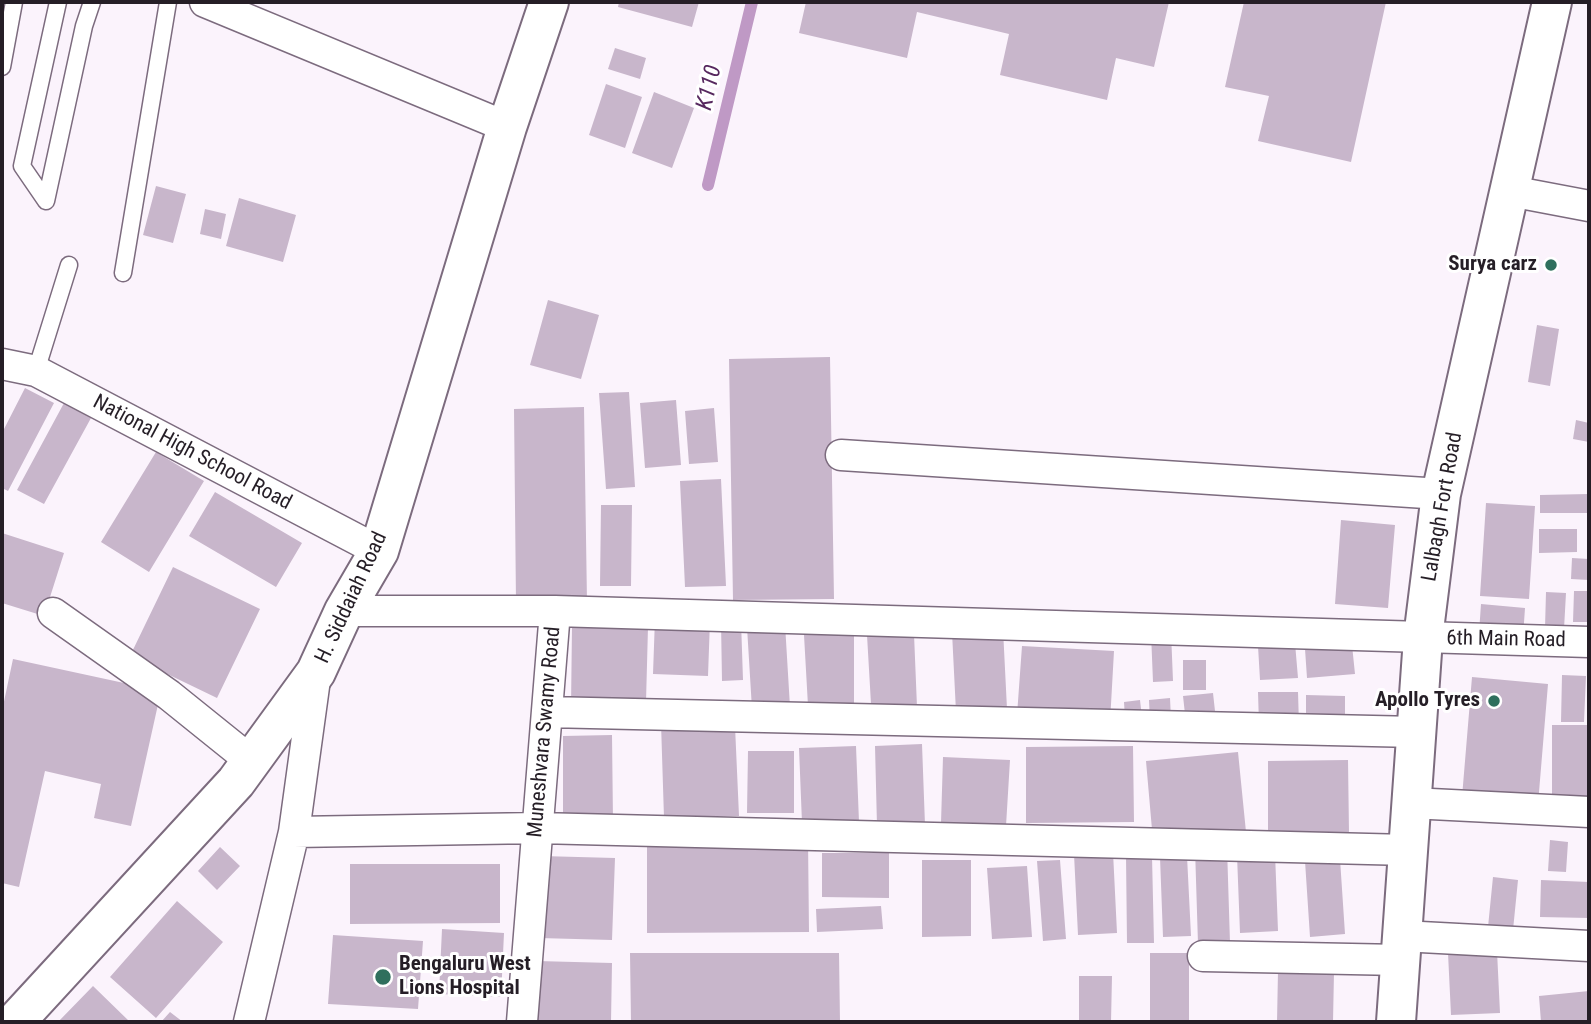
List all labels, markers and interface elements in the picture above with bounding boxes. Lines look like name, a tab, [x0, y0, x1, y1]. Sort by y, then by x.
water label: K110	[691, 63, 729, 113]
place label: Surya carz	[1448, 252, 1537, 278]
marker: Surya carz	[1543, 257, 1559, 273]
street label: National High School Road	[88, 390, 296, 516]
street label: Lalbagh Fort Road	[1417, 430, 1469, 584]
street label: H. Siddaiah Road	[311, 528, 393, 668]
street label: Muneshvara Swamy Road	[523, 625, 567, 839]
street label: 6th Main Road	[1446, 626, 1566, 654]
place label: Apollo Tyres	[1375, 688, 1480, 714]
marker: Apollo Tyres	[1486, 693, 1502, 709]
place label: Bengaluru West Lions Hospital	[399, 952, 531, 1002]
marker: Bengaluru West Lions Hospital	[373, 967, 393, 987]

